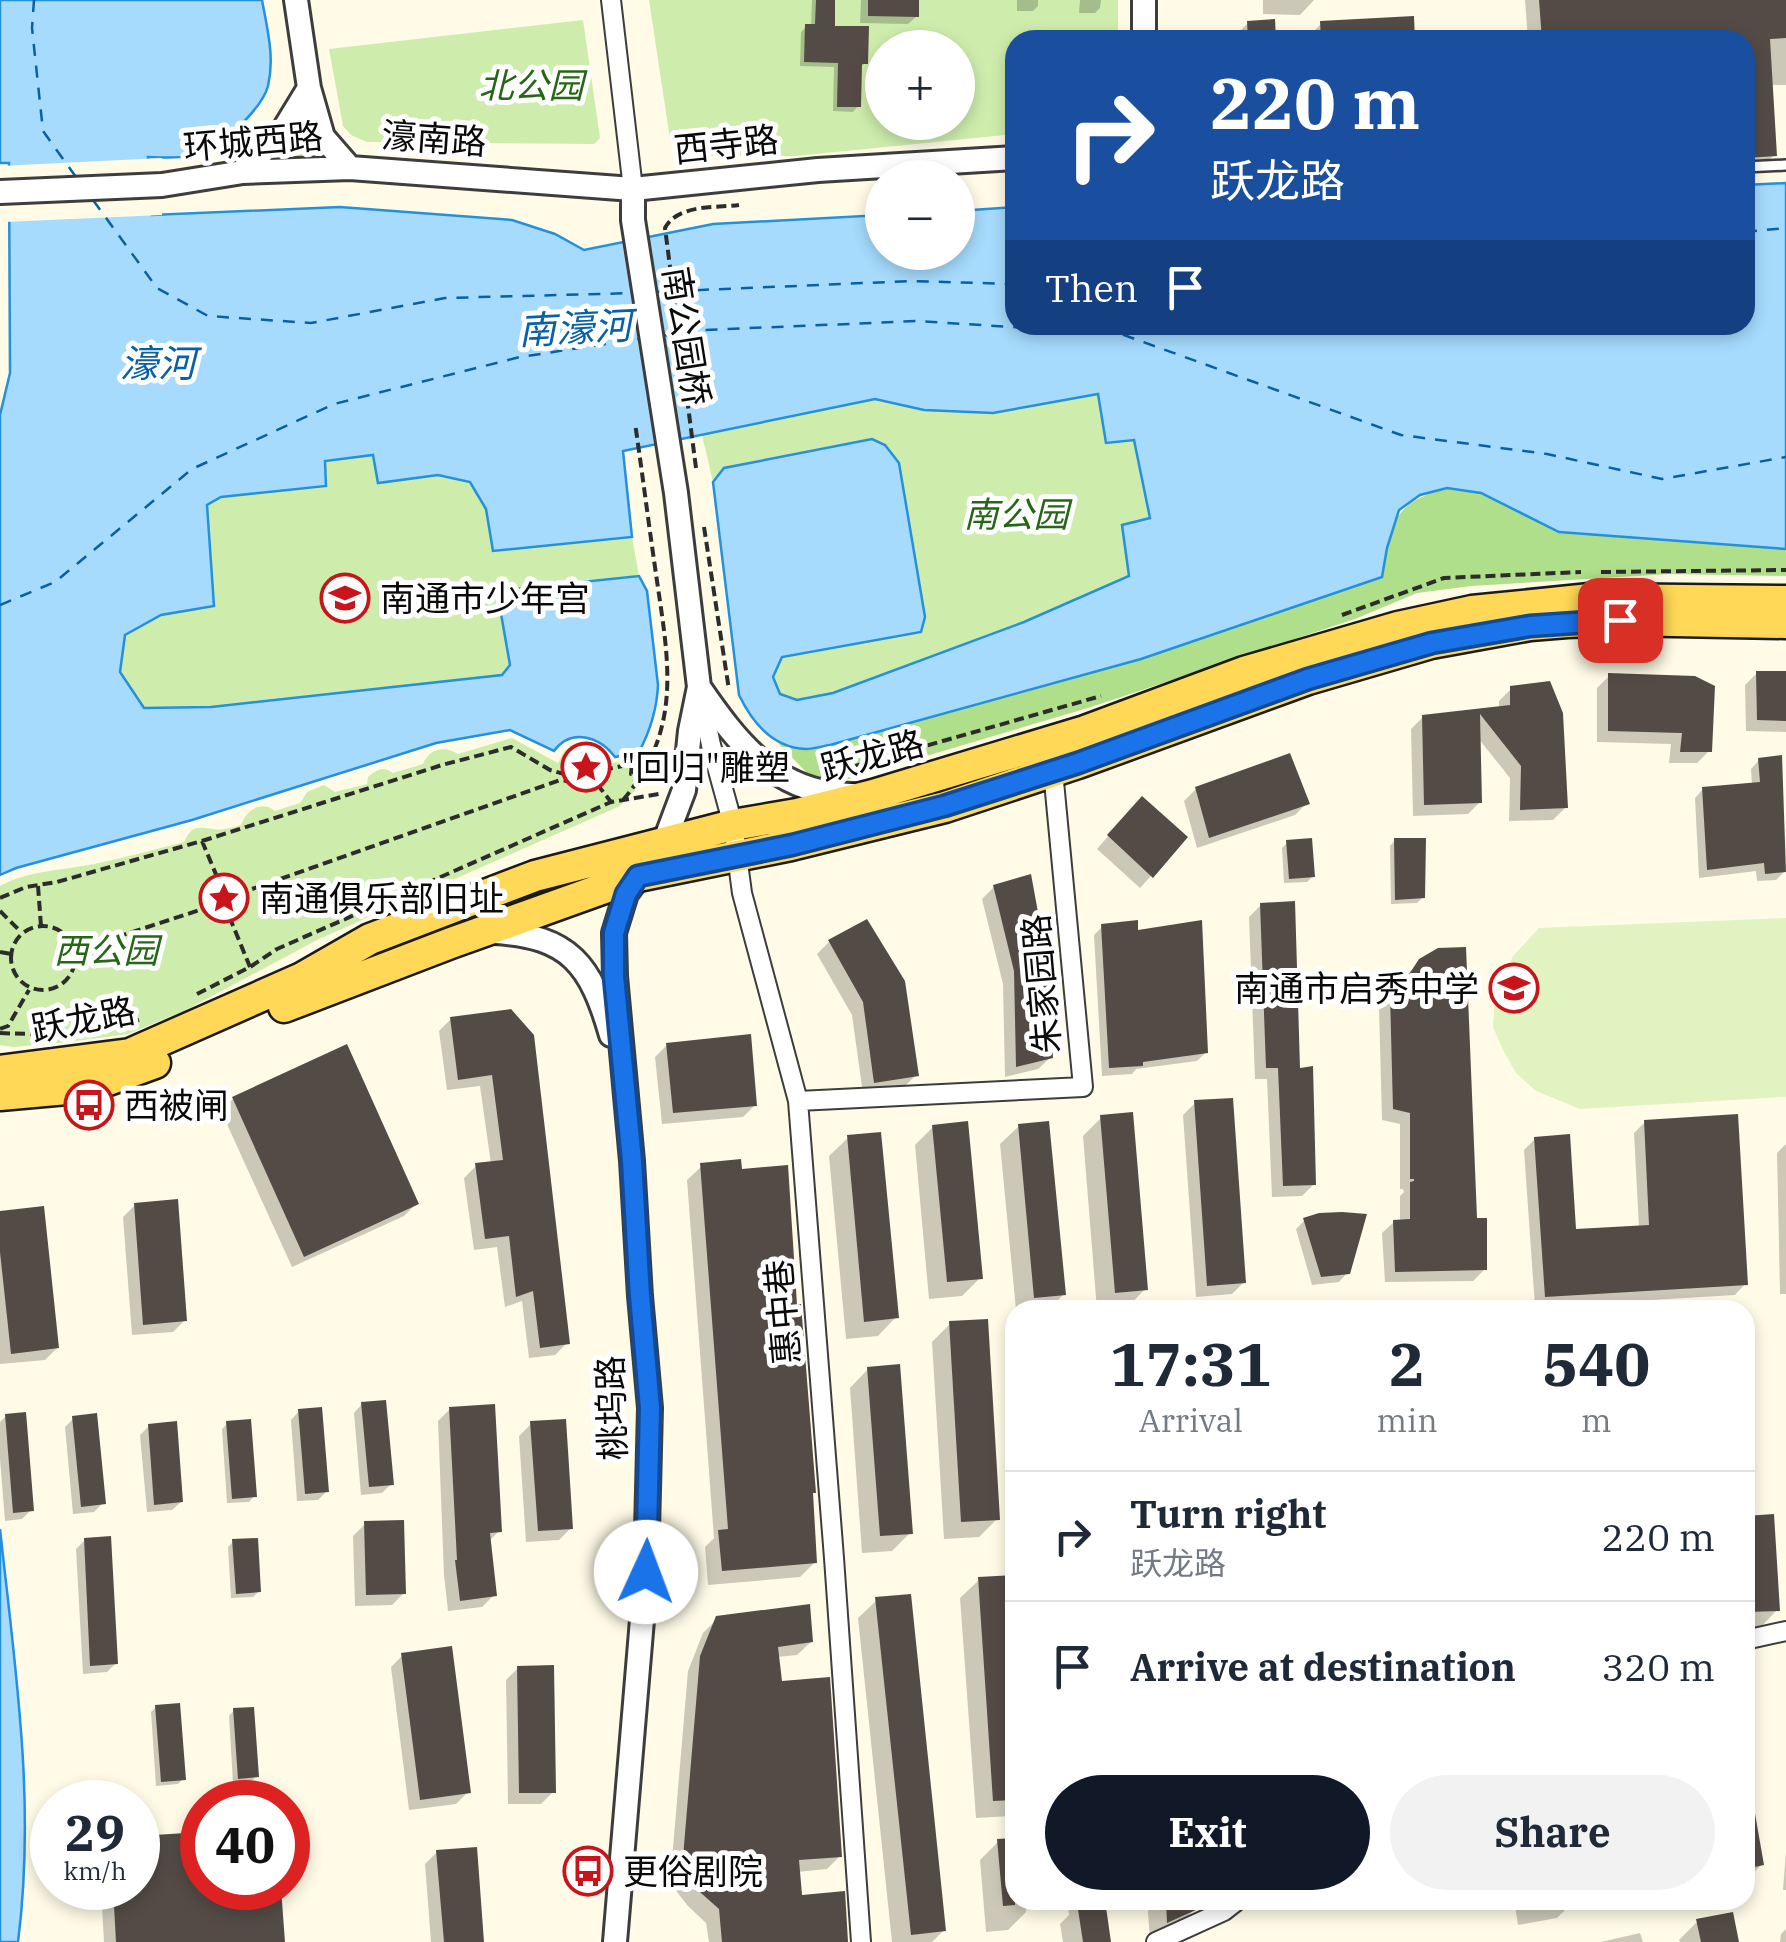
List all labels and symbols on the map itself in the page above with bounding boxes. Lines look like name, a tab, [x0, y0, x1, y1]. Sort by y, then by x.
park label: 北公园	[478, 62, 588, 108]
street label: 濠南路	[380, 111, 488, 165]
street label: 环城西路	[181, 112, 325, 170]
street label: 西寺路	[671, 116, 781, 172]
street label: 南公园桥	[653, 263, 721, 409]
water label: 南濠河	[517, 299, 640, 354]
water label: 濠河	[120, 338, 203, 387]
park label: 南公园	[963, 491, 1073, 537]
school or university icon: 南通市少年宫	[319, 572, 371, 624]
place label: 南通市少年宫	[380, 575, 590, 621]
pin	[1578, 578, 1663, 663]
street label: 跃龙路	[815, 719, 929, 791]
place icon: "回归"雕塑	[560, 741, 612, 793]
place label: "回归"雕塑	[621, 744, 790, 790]
place icon: 南通俱乐部旧址	[198, 872, 250, 924]
place label: 南通俱乐部旧址	[259, 875, 504, 921]
street label: 朱家园路	[1012, 912, 1070, 1056]
park label: 西公园	[53, 927, 163, 973]
school or university icon: 南通市启秀中学	[1488, 962, 1540, 1014]
place label: 南通市启秀中学	[1234, 965, 1479, 1011]
street label: 跃龙路	[27, 986, 139, 1052]
bus stop icon: 西被闸	[63, 1079, 115, 1131]
place label: 西被闸	[124, 1082, 229, 1128]
street label: 惠中巷	[755, 1258, 809, 1366]
street label: 桃坞路	[586, 1355, 636, 1461]
position arrow	[594, 1520, 698, 1624]
speed limit sign: 40	[180, 1780, 310, 1910]
bus stop icon: 更俗剧院	[562, 1845, 614, 1897]
place label: 更俗剧院	[623, 1848, 763, 1894]

